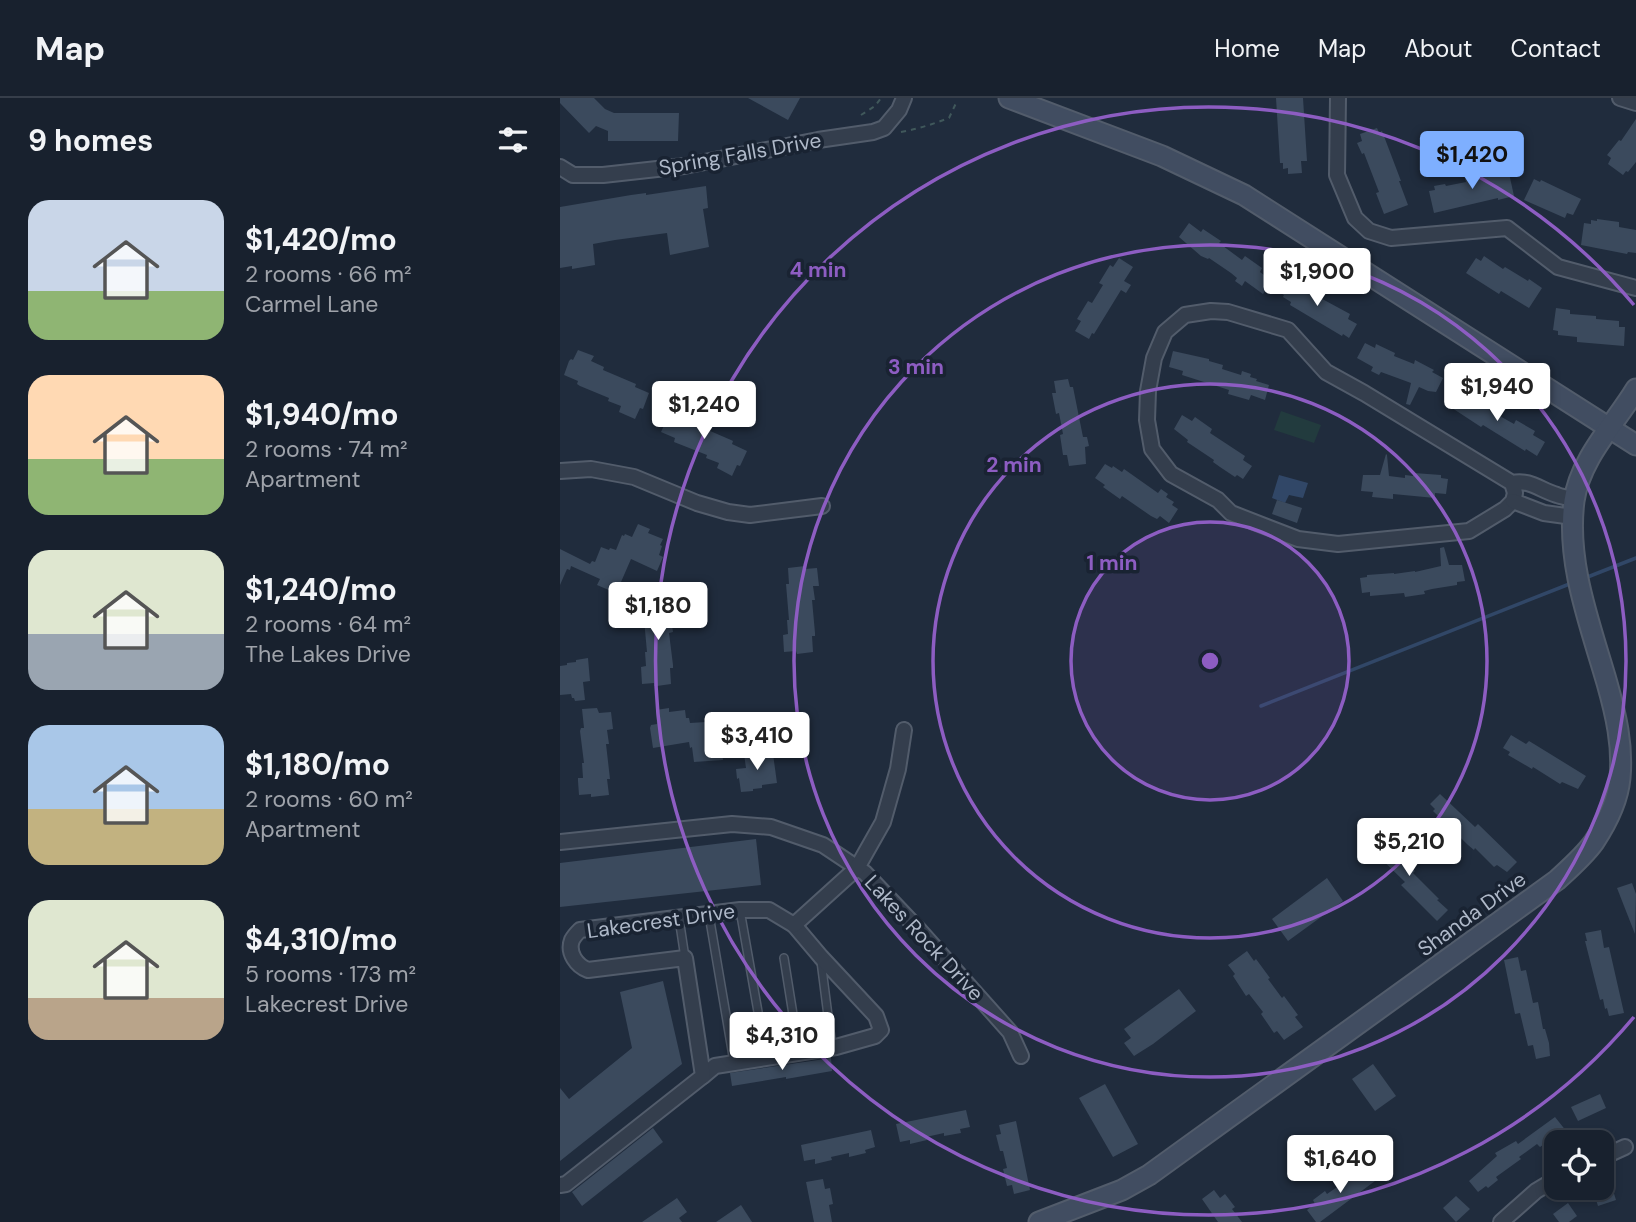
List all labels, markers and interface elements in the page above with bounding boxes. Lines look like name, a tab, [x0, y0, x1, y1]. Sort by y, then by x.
text: Map	[35, 27, 105, 70]
text: Home	[1214, 33, 1280, 64]
text: Map	[1318, 33, 1366, 64]
text: About	[1404, 33, 1473, 64]
text: Contact	[1511, 33, 1601, 64]
text: 9 homes	[28, 121, 153, 160]
icon: filters	[494, 121, 532, 159]
street label: Spring Falls Drive	[656, 126, 824, 182]
pin: $1,420	[1415, 132, 1529, 191]
text: $1,420	[1436, 139, 1508, 169]
text: $1,420/mo	[245, 220, 397, 259]
icon: home	[84, 228, 168, 312]
pin: $1,900	[1260, 248, 1374, 308]
text: 4 min	[789, 256, 847, 284]
text: $1,900	[1280, 256, 1354, 286]
text: 2 rooms · 66 m²	[245, 259, 412, 289]
text: Carmel Lane	[245, 289, 378, 319]
text: 3 min	[888, 353, 944, 381]
pin: $1,940	[1440, 364, 1554, 423]
text: $1,940	[1460, 371, 1534, 401]
pin: $1,240	[647, 382, 761, 441]
text: $1,240	[668, 389, 740, 419]
text: $1,940/mo	[245, 395, 399, 434]
icon: home	[84, 403, 168, 487]
text: 2 rooms · 74 m²	[245, 434, 408, 464]
text: 2 min	[986, 451, 1042, 479]
text: Apartment	[245, 464, 360, 494]
text: 1 min	[1086, 549, 1138, 577]
text: $1,240/mo	[245, 570, 397, 609]
icon: home	[84, 578, 168, 662]
pin: $1,180	[601, 582, 715, 642]
text: $1,180	[624, 590, 692, 620]
text: 2 rooms · 64 m²	[245, 609, 411, 639]
text: The Lakes Drive	[245, 639, 411, 669]
centre of rings	[1198, 649, 1222, 673]
pin: $3,410	[700, 712, 814, 772]
text: $3,410	[721, 720, 793, 750]
text: $1,180/mo	[245, 745, 390, 784]
icon: home	[84, 753, 168, 837]
text: 2 rooms · 60 m²	[245, 784, 413, 814]
text: Apartment	[245, 814, 360, 844]
pin: $5,210	[1352, 818, 1466, 878]
text: $5,210	[1373, 826, 1445, 856]
street label: Shanda Drive	[1412, 865, 1532, 963]
street label: Lakes Rock Drive	[858, 869, 990, 1007]
street label: Lakecrest Drive	[585, 897, 737, 945]
text: $4,310/mo	[245, 920, 397, 959]
icon: home	[84, 928, 168, 1012]
text: 5 rooms · 173 m²	[245, 959, 416, 989]
text: Lakecrest Drive	[245, 989, 408, 1019]
pin: $4,310	[725, 1012, 839, 1072]
text: $4,310	[746, 1020, 818, 1050]
map controls	[1544, 1130, 1614, 1200]
button: locate	[1544, 1130, 1614, 1200]
pin: $1,640	[1283, 1136, 1397, 1195]
text: $1,640	[1303, 1143, 1377, 1173]

